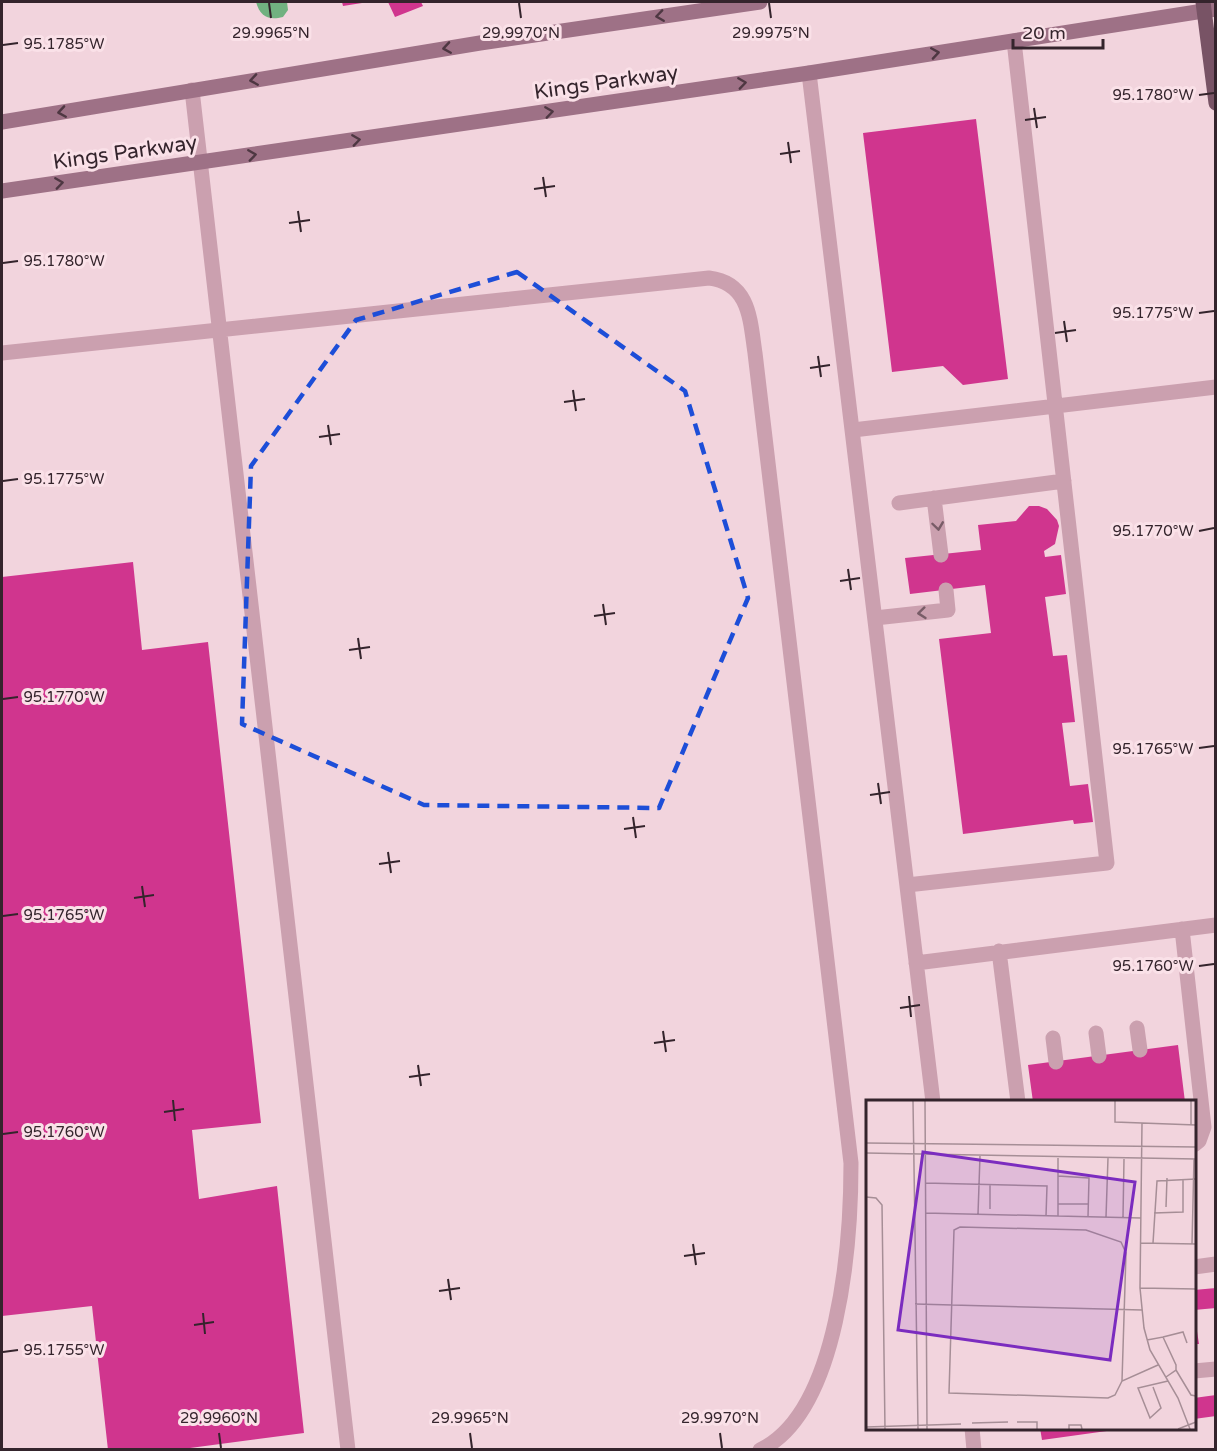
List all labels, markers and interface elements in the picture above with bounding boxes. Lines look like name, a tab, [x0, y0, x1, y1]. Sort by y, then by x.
one-way arrow	[656, 10, 665, 22]
scale bar	[1013, 12, 1103, 50]
text: 20 m	[1022, 22, 1066, 44]
text: 29.9965°N	[232, 24, 310, 42]
text: 29.9970°N	[482, 24, 560, 42]
text: 29.9975°N	[732, 24, 810, 42]
text: 95.1785°W	[24, 35, 104, 53]
one-way arrow	[442, 42, 451, 54]
one-way arrow	[930, 48, 940, 60]
street label: Kings Parkway	[532, 60, 680, 105]
one-way arrow	[250, 73, 260, 86]
one-way arrow	[738, 78, 747, 90]
text: 95.1780°W	[1112, 86, 1194, 104]
one-way arrow	[57, 105, 67, 117]
one-way arrow	[545, 106, 554, 118]
street label: Kings Parkway	[51, 130, 199, 175]
one-way arrow	[352, 135, 361, 147]
one-way arrow	[248, 150, 257, 162]
one-way arrow	[55, 177, 64, 189]
text: 95.1780°W	[23, 252, 105, 270]
text: 95.1775°W	[1113, 304, 1193, 322]
text: 95.1775°W	[24, 470, 104, 488]
one-way arrow	[931, 522, 943, 531]
text: 95.1770°W	[1112, 522, 1194, 540]
one-way arrow	[918, 606, 927, 619]
text: 95.1770°W	[23, 688, 105, 706]
text: 95.1765°W	[1113, 740, 1193, 758]
text: 95.1765°W	[24, 906, 104, 924]
text: 95.1760°W	[1112, 957, 1194, 975]
inset map	[866, 1100, 1196, 1430]
text: 95.1760°W	[23, 1123, 105, 1141]
text: 95.1755°W	[24, 1341, 104, 1359]
text: 29.9960°N	[180, 1409, 258, 1427]
text: 29.9965°N	[431, 1409, 509, 1427]
text: 29.9970°N	[681, 1409, 759, 1427]

